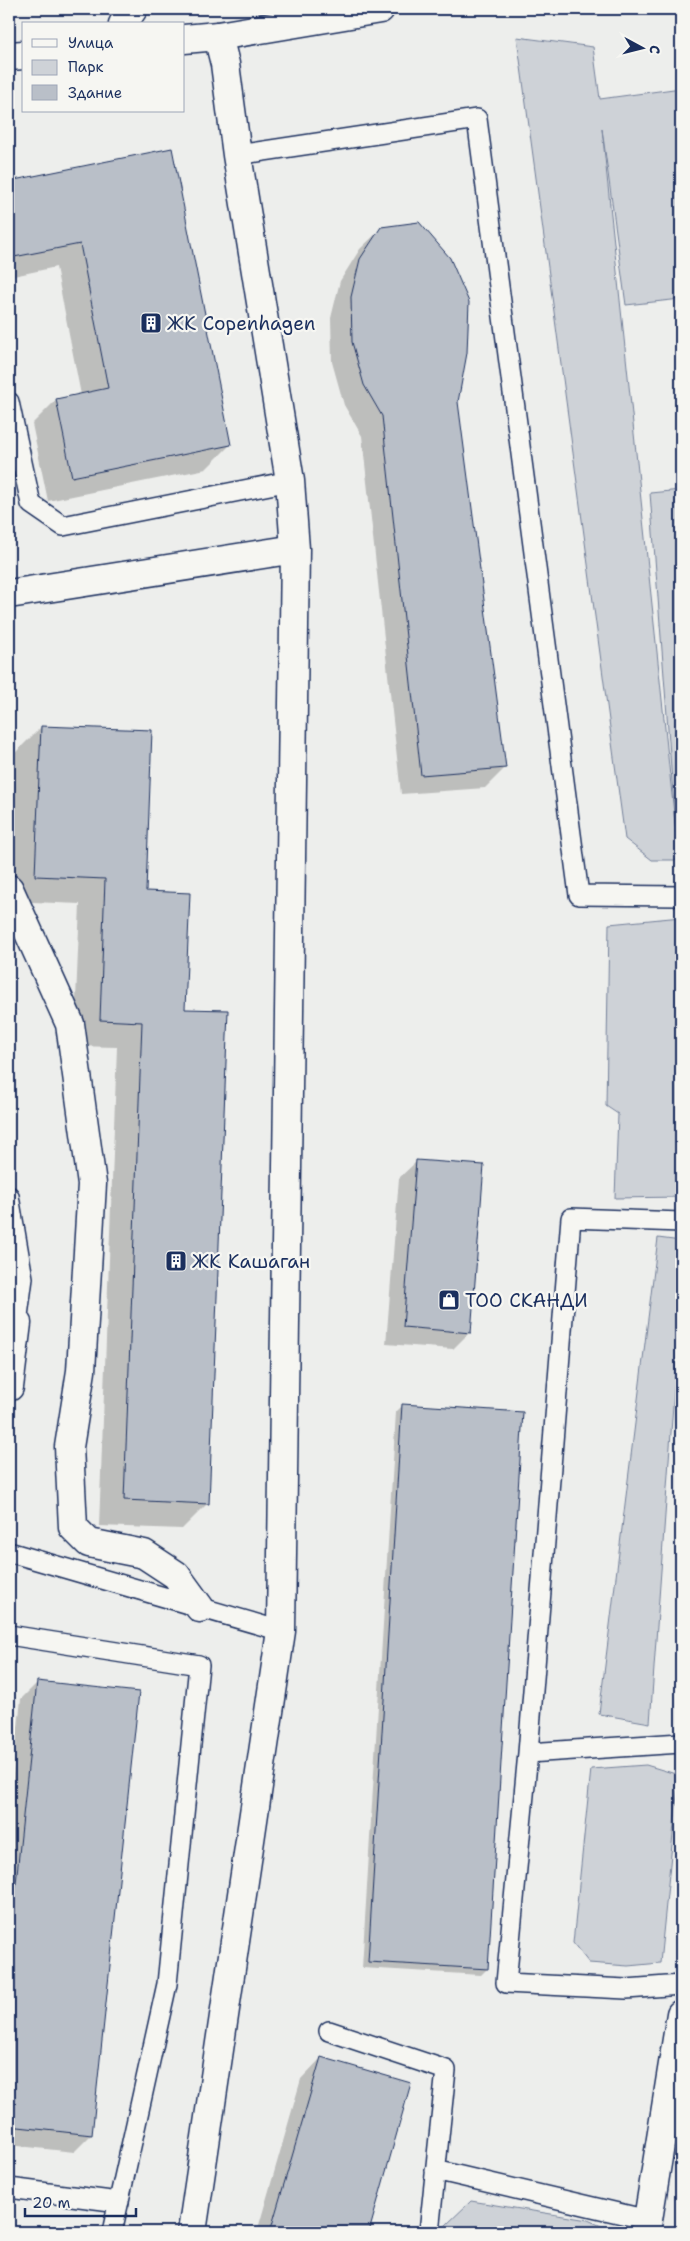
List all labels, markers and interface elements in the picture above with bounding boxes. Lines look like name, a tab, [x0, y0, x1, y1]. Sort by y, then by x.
legend	[22, 22, 185, 112]
north arrow	[618, 22, 668, 72]
text: Улица	[68, 33, 114, 53]
text: С	[645, 44, 664, 55]
text: Парк	[68, 57, 104, 77]
text: Здание	[68, 83, 122, 103]
building icon: ЖК Copenhagen	[139, 311, 163, 335]
place label: ЖК Copenhagen	[167, 311, 315, 336]
building icon: ЖК Кашаган	[164, 1249, 188, 1273]
place label: ЖК Кашаган	[192, 1249, 310, 1274]
shop icon: ТОО СКАНДИ	[437, 1288, 461, 1312]
place label: ТОО СКАНДИ	[465, 1288, 588, 1313]
scale bar	[25, 2186, 136, 2218]
text: 20 m	[32, 2193, 71, 2213]

